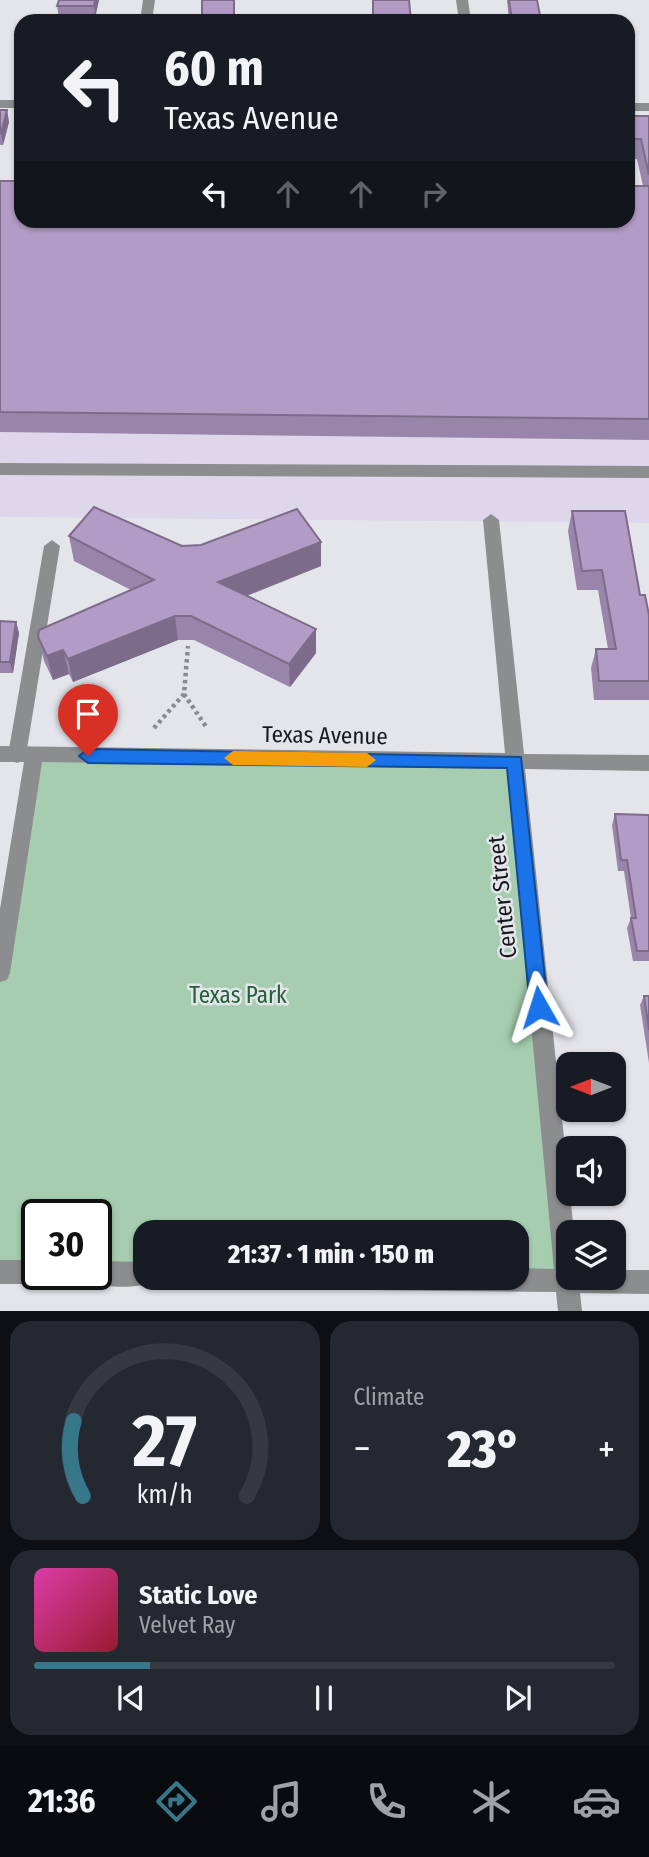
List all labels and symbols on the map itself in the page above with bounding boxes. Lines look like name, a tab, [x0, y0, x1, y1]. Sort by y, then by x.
pin	[58, 684, 118, 756]
street label: Texas Avenue	[262, 720, 388, 750]
street label: Center Street	[482, 834, 522, 960]
position arrow	[502, 970, 576, 1044]
park label: Texas Park	[189, 981, 287, 1009]
north arrow	[556, 1052, 626, 1122]
speed limit sign: 30	[21, 1199, 112, 1290]

